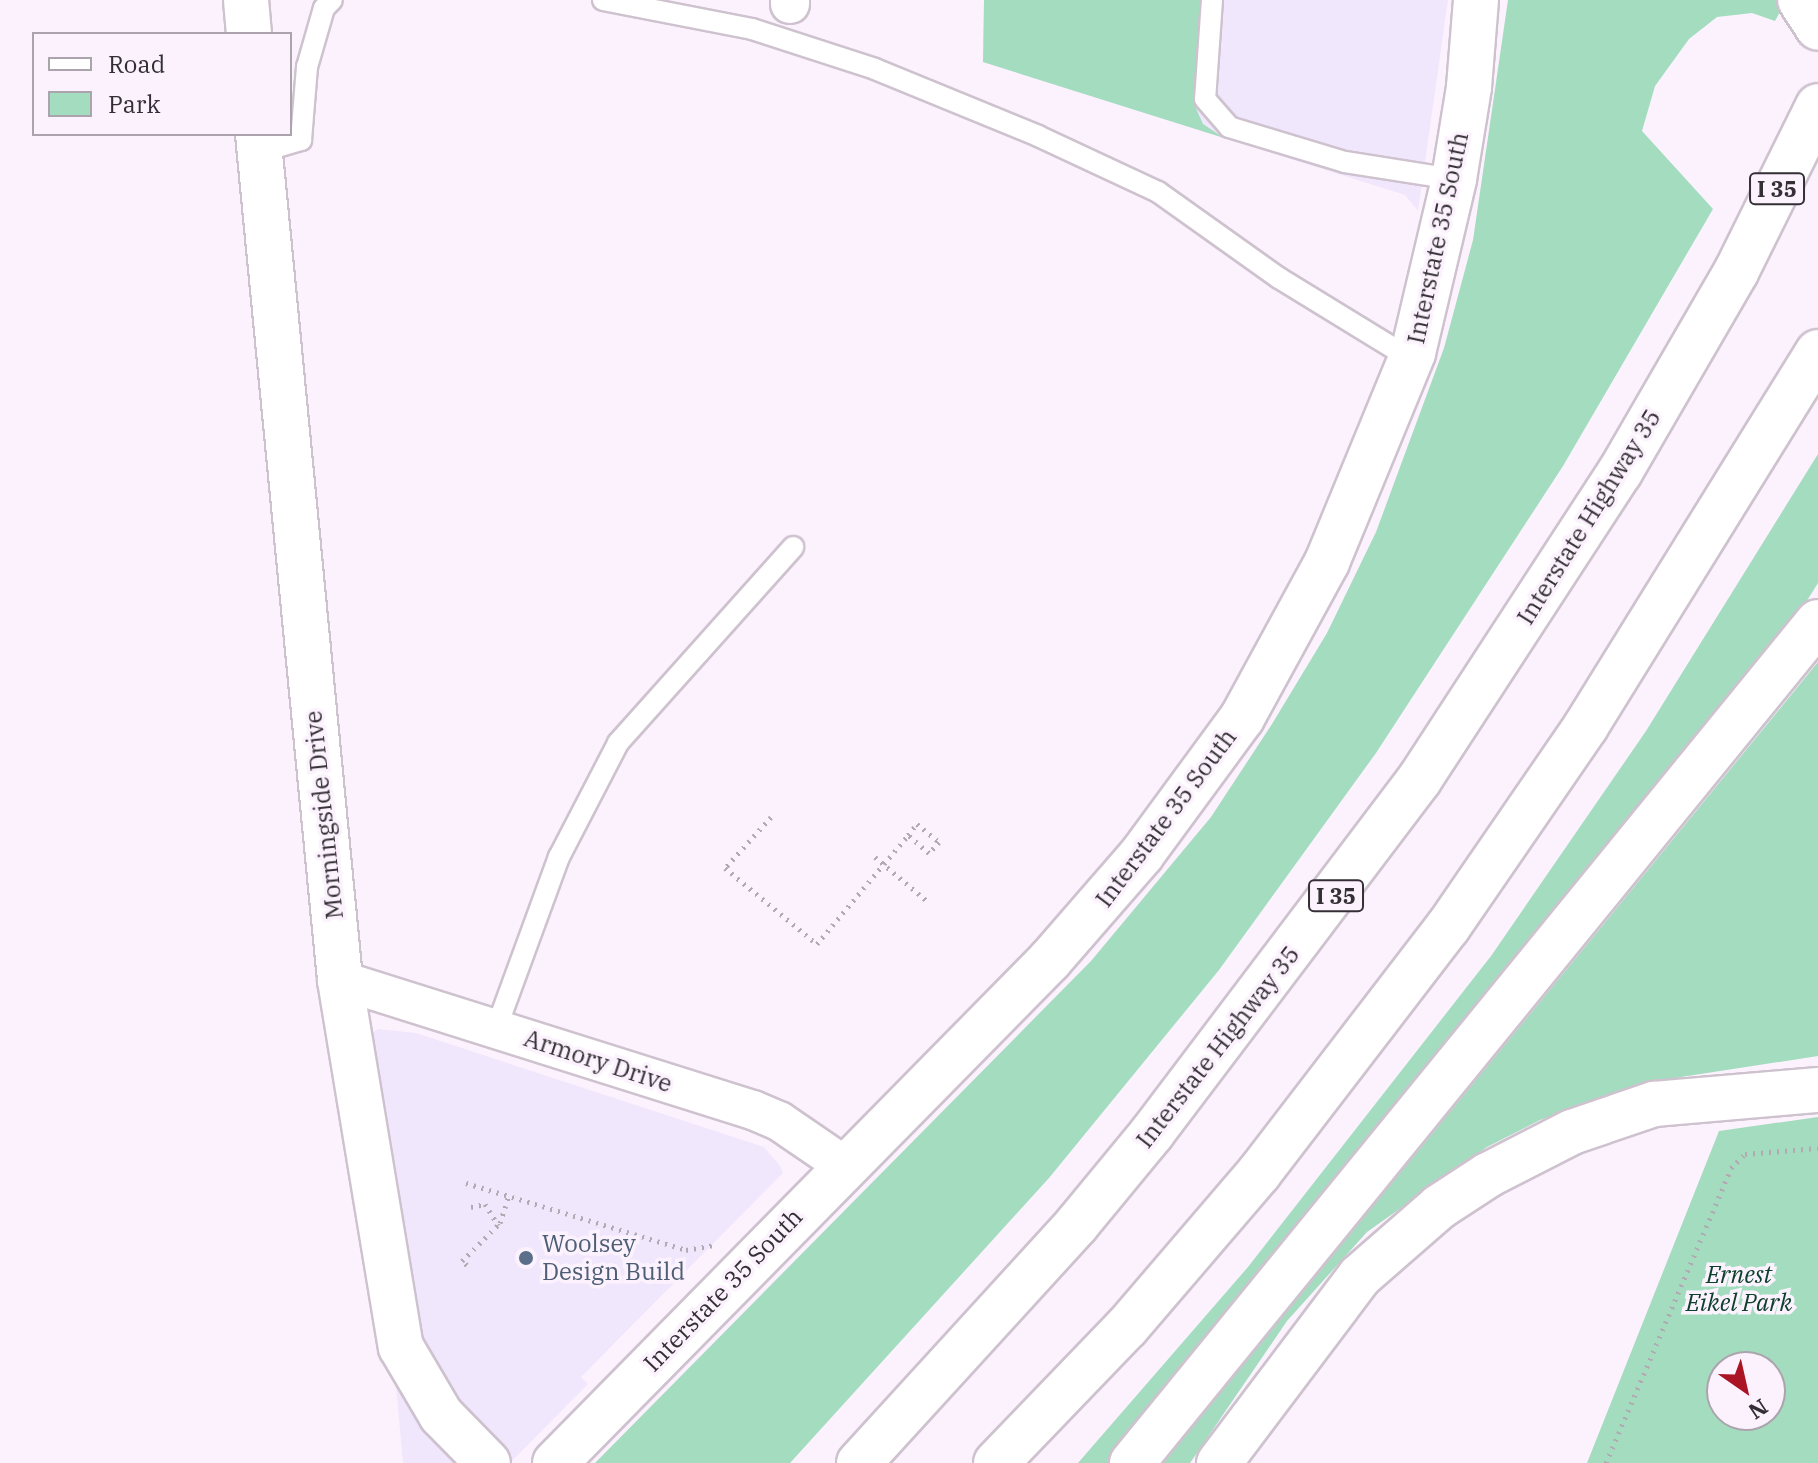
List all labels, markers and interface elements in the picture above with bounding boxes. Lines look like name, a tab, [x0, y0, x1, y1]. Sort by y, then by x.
legend	[32, 32, 292, 136]
text: Road	[108, 48, 165, 80]
text: Park	[108, 88, 160, 120]
street label: Interstate 35 South	[1401, 130, 1475, 346]
road number: I 35	[1749, 171, 1805, 207]
street label: Interstate Highway 35	[1511, 404, 1667, 630]
street label: Morningside Drive	[299, 709, 349, 921]
street label: Interstate 35 South	[1090, 723, 1242, 913]
road number: I 35	[1308, 878, 1364, 914]
street label: Interstate Highway 35	[1130, 940, 1306, 1154]
street label: Armory Drive	[520, 1024, 676, 1098]
street label: Interstate 35 South	[638, 1202, 808, 1378]
place label: Woolsey Design Build	[542, 1230, 685, 1286]
marker: Woolsey Design Build	[517, 1249, 535, 1267]
park label: Ernest Eikel Park	[1686, 1261, 1792, 1317]
north arrow	[1706, 1351, 1786, 1431]
text: N	[1743, 1393, 1774, 1427]

